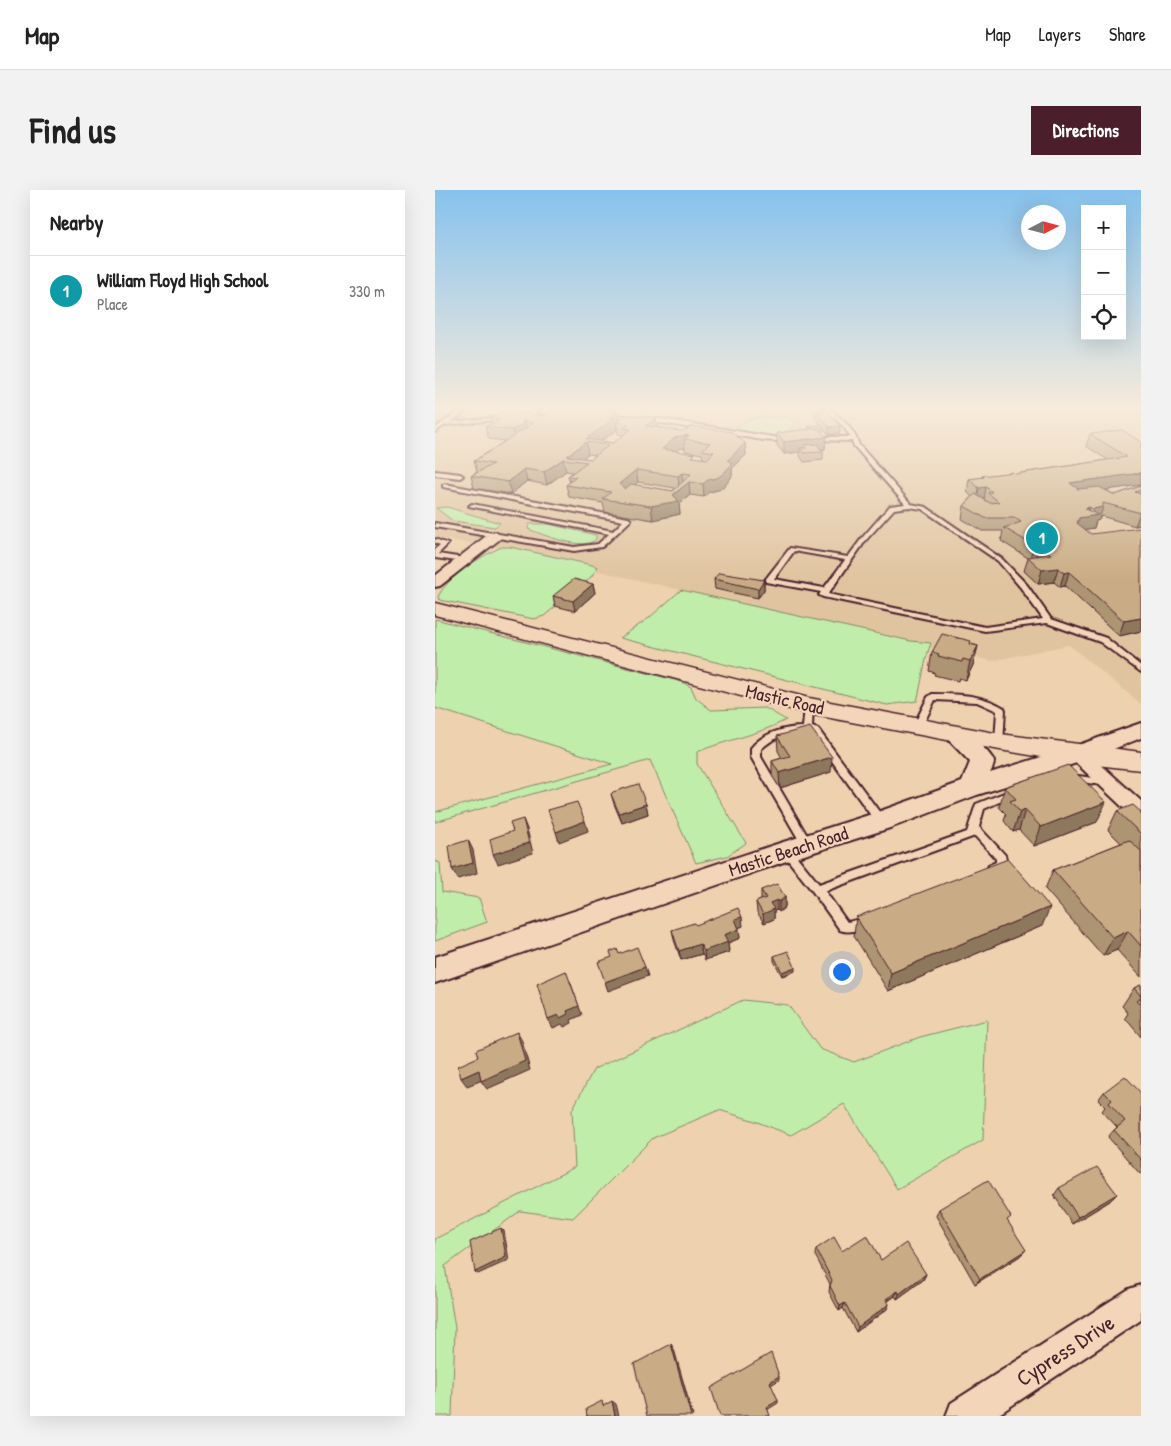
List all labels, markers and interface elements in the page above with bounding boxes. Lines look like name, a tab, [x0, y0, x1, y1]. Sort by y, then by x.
text: Map	[25, 19, 59, 51]
text: Map	[985, 22, 1011, 47]
text: Layers	[1039, 22, 1081, 47]
text: Share	[1109, 22, 1146, 47]
button: Directions	[1031, 106, 1141, 155]
text: Find us	[30, 107, 116, 154]
north arrow	[1021, 205, 1066, 250]
map controls	[1081, 205, 1126, 340]
button: +	[1081, 205, 1126, 250]
text: Nearby	[50, 208, 103, 237]
button: −	[1081, 250, 1126, 295]
text: William Floyd High School	[97, 267, 268, 293]
text: 1	[63, 280, 69, 302]
text: 330 m	[349, 280, 385, 302]
text: Place	[97, 293, 128, 315]
button: locate	[1081, 295, 1126, 340]
pin: 1	[1026, 519, 1058, 557]
street label: Mastic Road	[743, 677, 827, 721]
street label: Mastic Beach Road	[725, 819, 852, 883]
your location	[829, 959, 855, 985]
street label: Cypress Drive	[1010, 1307, 1120, 1393]

